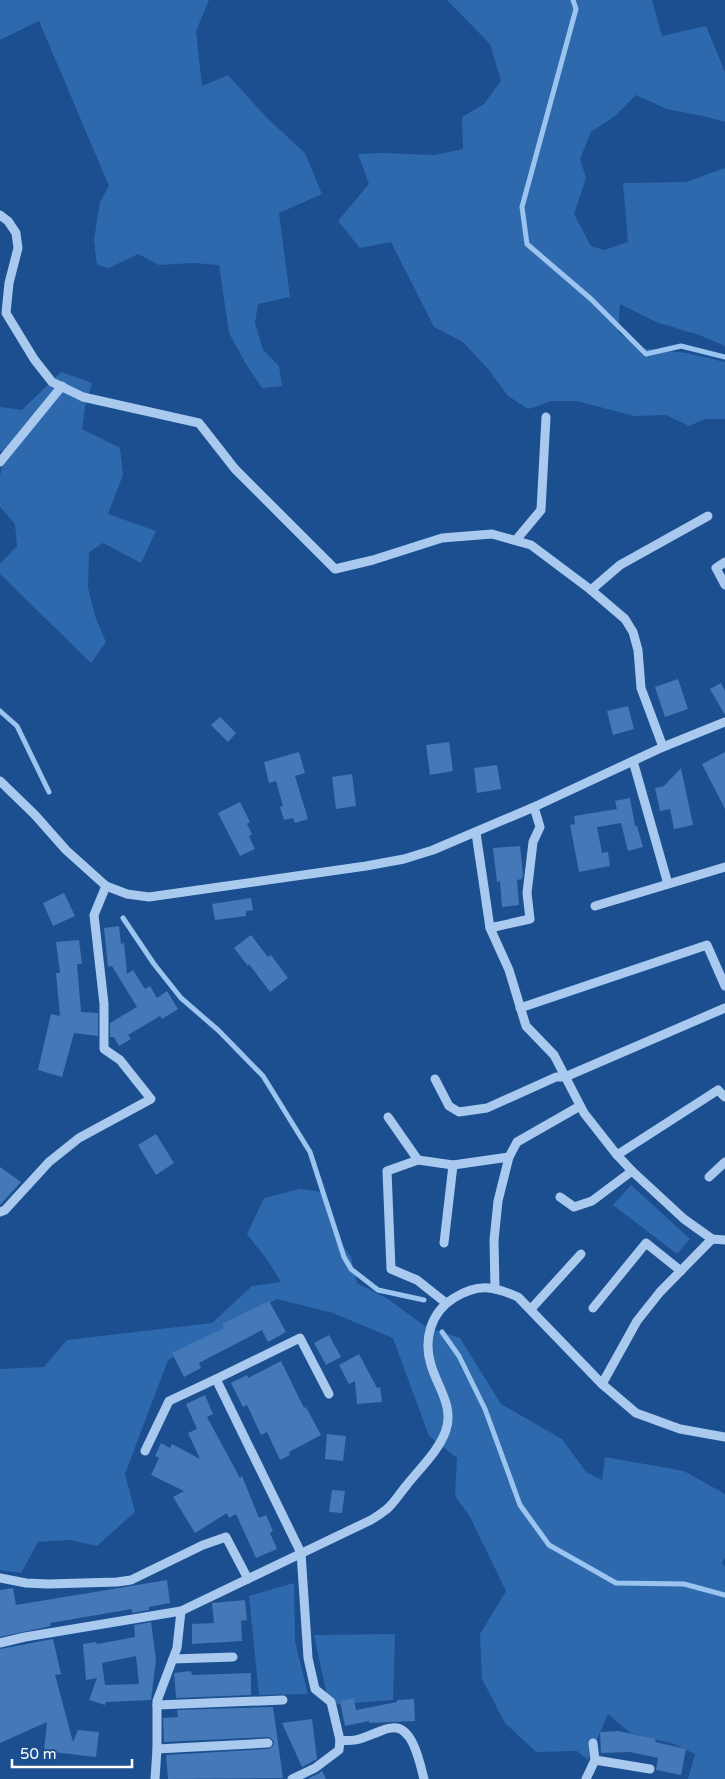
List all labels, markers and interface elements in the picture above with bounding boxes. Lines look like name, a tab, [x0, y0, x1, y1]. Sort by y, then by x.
scale bar	[12, 1736, 132, 1768]
text: 50 m	[20, 1745, 57, 1763]

